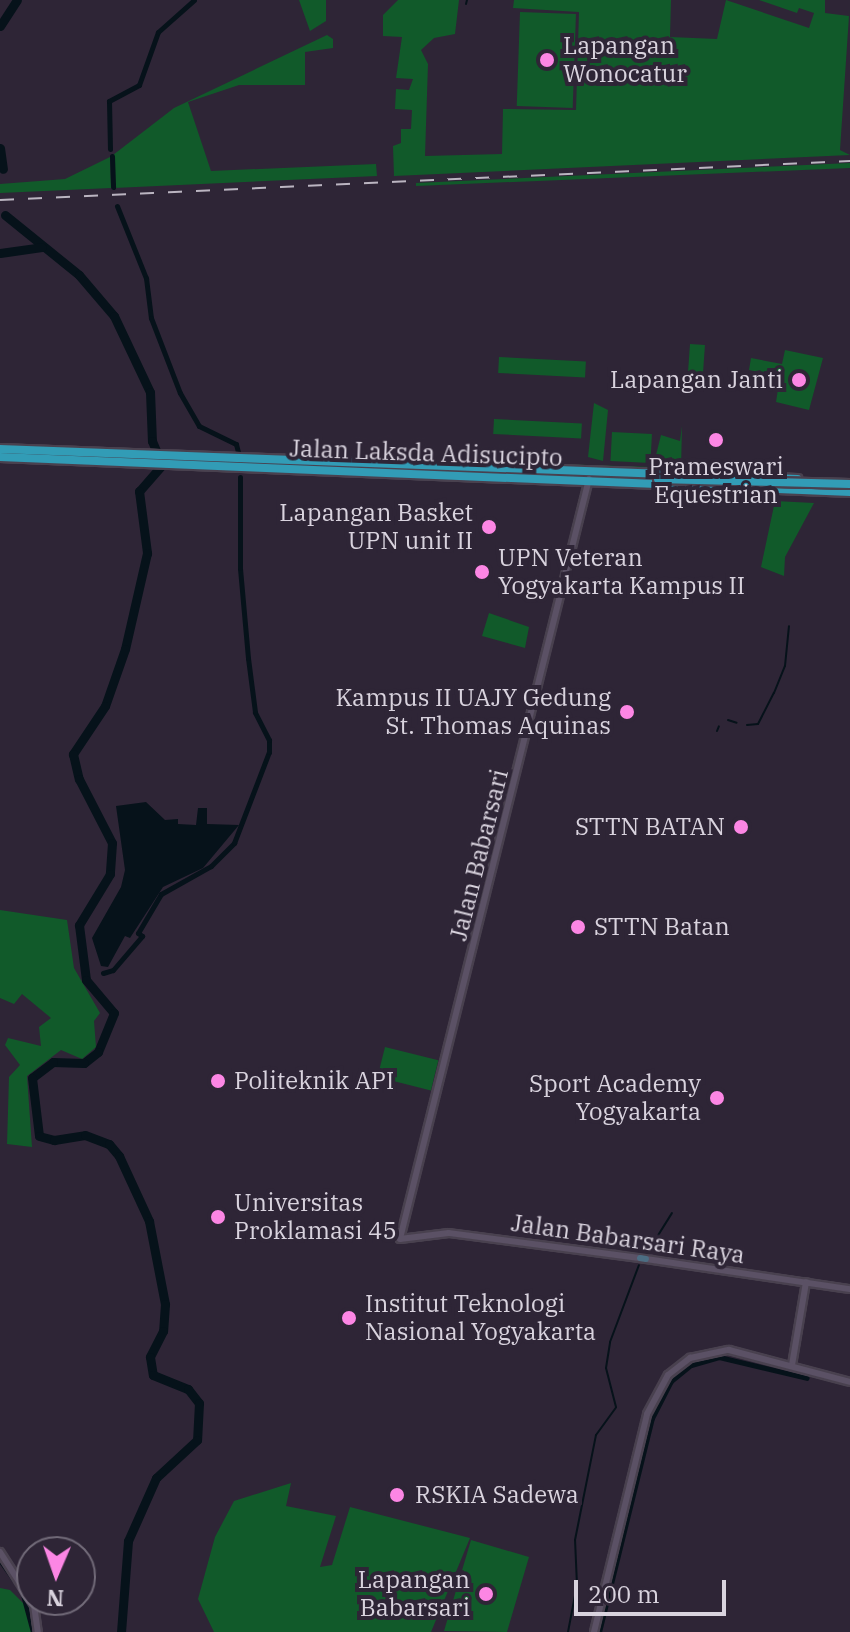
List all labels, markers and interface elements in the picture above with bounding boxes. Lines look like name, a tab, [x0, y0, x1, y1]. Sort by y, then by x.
place label: Lapangan Wonocatur	[563, 32, 687, 88]
marker: Lapangan Wonocatur	[538, 51, 556, 69]
place label: Lapangan Janti	[610, 366, 783, 394]
marker: Lapangan Janti	[790, 371, 808, 389]
marker: Prameswari Equestrian	[707, 431, 725, 449]
street label: Jalan Laksda Adisucipto	[289, 434, 563, 472]
place label: Prameswari Equestrian	[648, 453, 784, 509]
place label: Lapangan Basket UPN unit II	[279, 499, 473, 555]
marker: Lapangan Basket UPN unit II	[480, 518, 498, 536]
place label: UPN Veteran Yogyakarta Kampus II	[498, 544, 745, 600]
marker: UPN Veteran Yogyakarta Kampus II	[473, 563, 491, 581]
place label: Kampus II UAJY Gedung St. Thomas Aquinas	[336, 684, 611, 740]
marker: Kampus II UAJY Gedung St. Thomas Aquinas	[618, 703, 636, 721]
street label: Jalan Babarsari	[444, 766, 514, 944]
place label: STTN BATAN	[575, 813, 725, 841]
marker: STTN BATAN	[732, 818, 750, 836]
place label: STTN Batan	[594, 913, 730, 941]
marker: STTN Batan	[569, 918, 587, 936]
place label: Politeknik API	[234, 1067, 394, 1095]
place label: Sport Academy Yogyakarta	[529, 1070, 701, 1126]
marker: Politeknik API	[209, 1072, 227, 1090]
marker: Sport Academy Yogyakarta	[708, 1089, 726, 1107]
place label: Universitas Proklamasi 45	[234, 1189, 397, 1245]
marker: Universitas Proklamasi 45	[209, 1208, 227, 1226]
street label: Jalan Babarsari Raya	[509, 1208, 747, 1270]
place label: Institut Teknologi Nasional Yogyakarta	[365, 1290, 596, 1346]
marker: Institut Teknologi Nasional Yogyakarta	[340, 1309, 358, 1327]
place label: RSKIA Sadewa	[415, 1481, 579, 1509]
marker: RSKIA Sadewa	[386, 1484, 408, 1506]
north arrow	[16, 1536, 96, 1616]
scale bar	[578, 1564, 730, 1614]
place label: Lapangan Babarsari	[358, 1566, 470, 1622]
text: 200 m	[588, 1578, 660, 1610]
text: N	[46, 1584, 64, 1613]
marker: Lapangan Babarsari	[477, 1585, 495, 1603]

